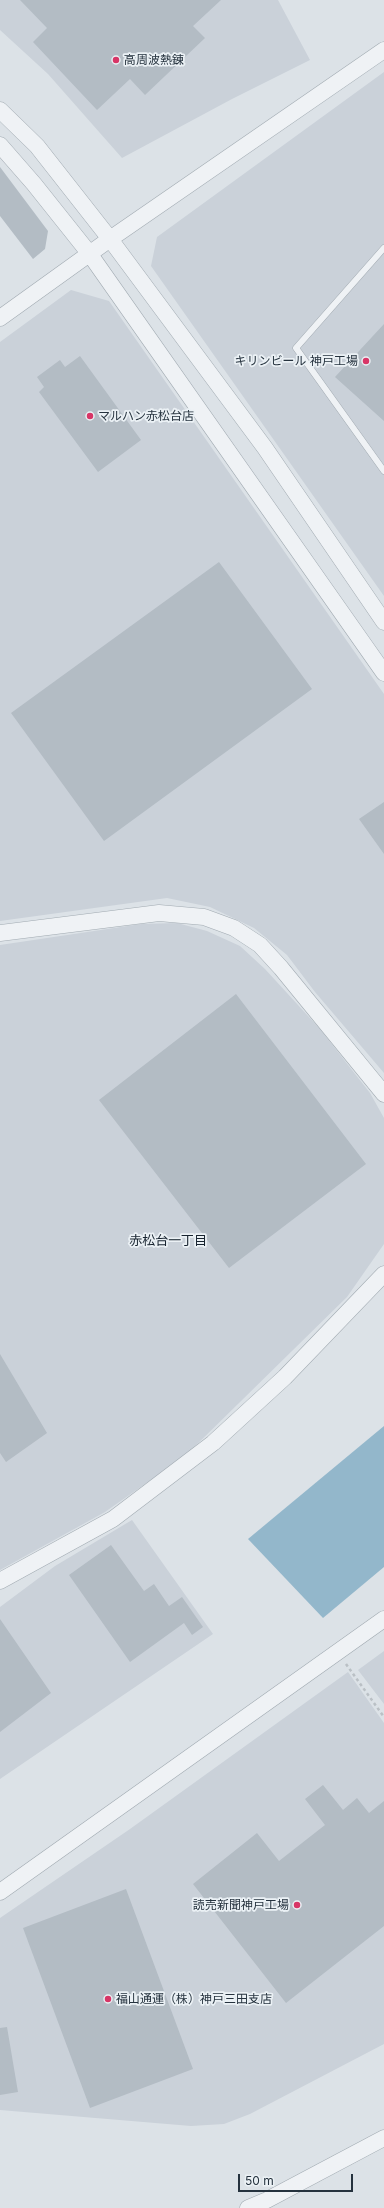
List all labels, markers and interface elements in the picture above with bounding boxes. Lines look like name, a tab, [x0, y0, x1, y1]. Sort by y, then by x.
place label: 高周波熱錬	[124, 53, 184, 67]
marker: 高周波熱錬	[111, 55, 121, 65]
place label: キリンビール 神戸工場	[235, 354, 358, 368]
marker: キリンビール 神戸工場	[361, 356, 371, 366]
place label: マルハン赤松台店	[98, 409, 194, 423]
marker: マルハン赤松台店	[85, 411, 95, 421]
district label: 赤松台一丁目	[129, 1233, 207, 1249]
place label: 読売新聞神戸工場	[193, 1898, 289, 1912]
marker: 読売新聞神戸工場	[292, 1900, 302, 1910]
place label: 福山通運（株）神戸三田支店	[116, 1992, 272, 2006]
marker: 福山通運（株）神戸三田支店	[103, 1994, 113, 2004]
scale bar	[240, 2166, 355, 2192]
text: 50 m	[245, 2173, 274, 2188]

